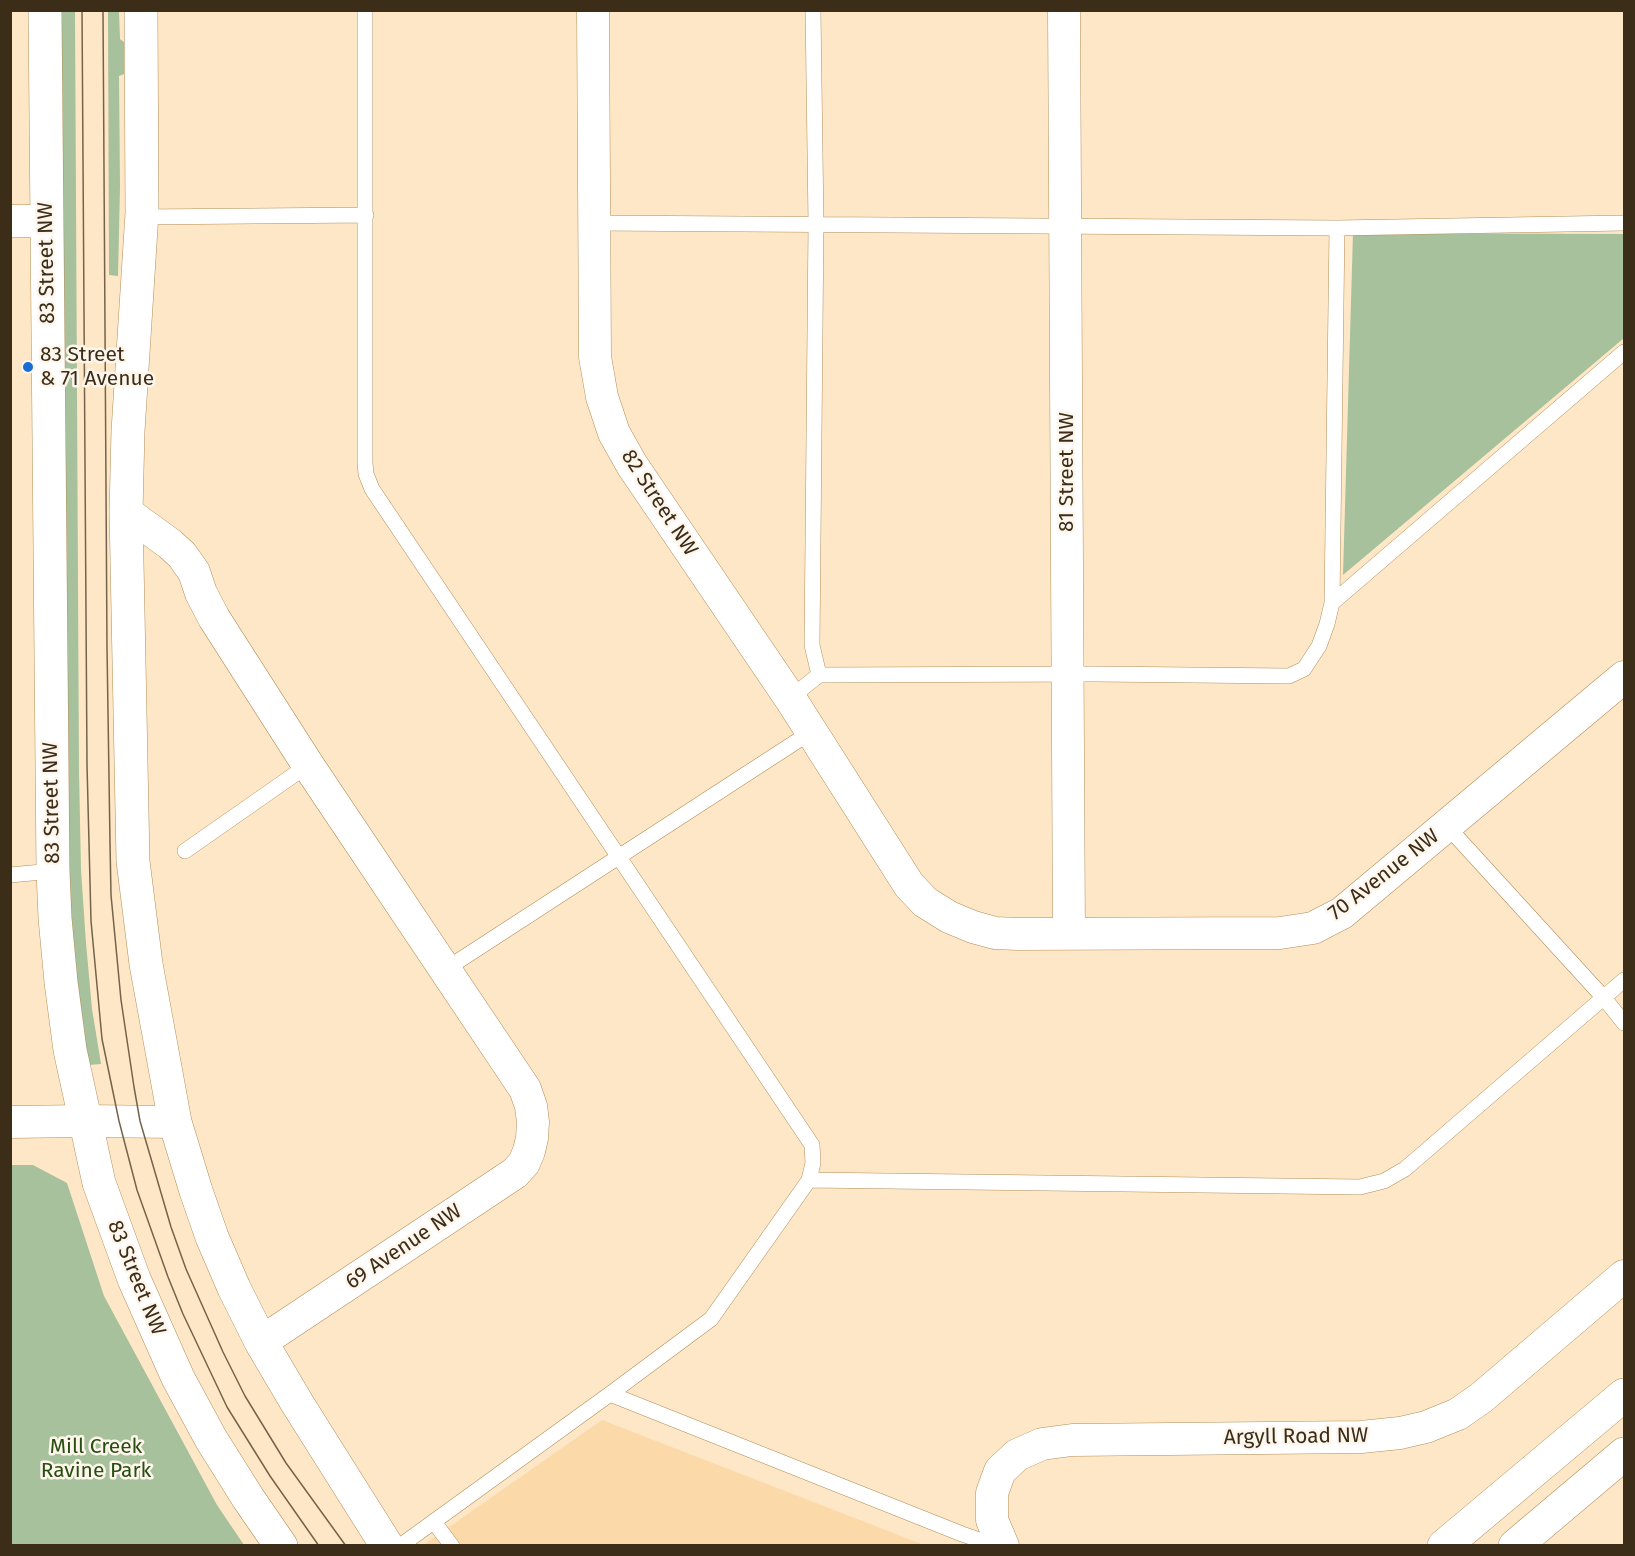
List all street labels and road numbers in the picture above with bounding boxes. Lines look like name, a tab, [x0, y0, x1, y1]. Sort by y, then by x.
street label: 83 Street NW	[33, 202, 61, 324]
street label: 81 Street NW	[1054, 412, 1080, 532]
street label: 82 Street NW	[615, 445, 703, 561]
street label: 83 Street NW	[38, 742, 66, 864]
street label: 70 Avenue NW	[1324, 824, 1444, 926]
street label: 69 Avenue NW	[341, 1199, 467, 1295]
street label: 83 Street NW	[101, 1217, 171, 1339]
street label: Argyll Road NW	[1223, 1423, 1369, 1451]

